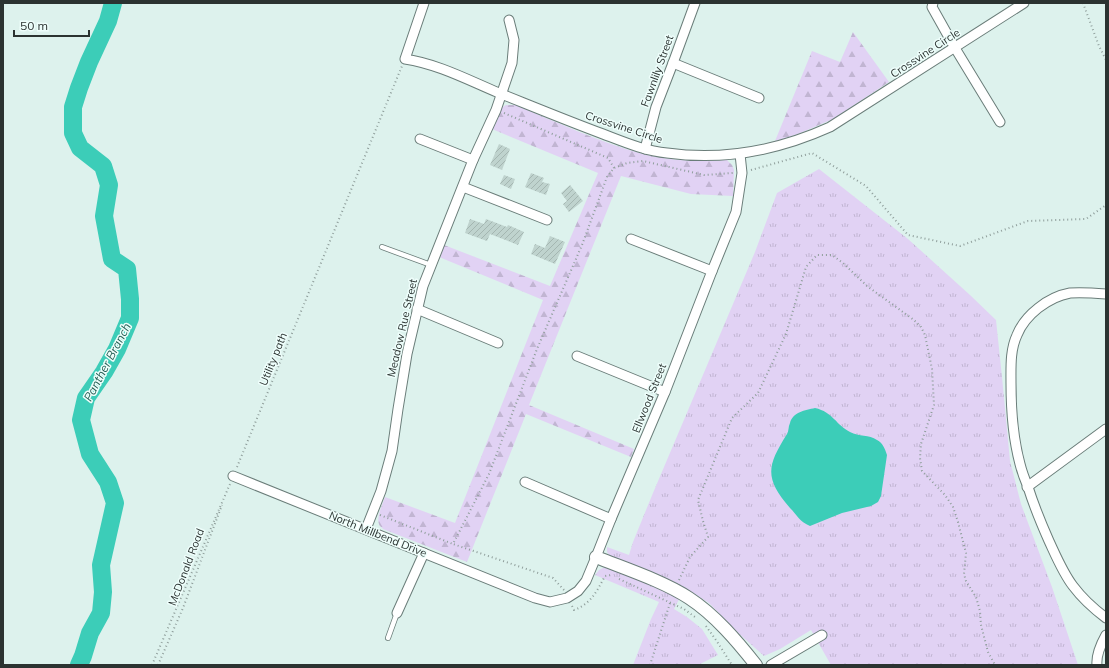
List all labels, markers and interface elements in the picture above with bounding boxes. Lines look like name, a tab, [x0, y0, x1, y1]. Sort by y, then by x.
scale bar	[14, 12, 89, 38]
text: 50 m	[20, 18, 48, 33]
street label: Crossvine Circle	[887, 25, 963, 81]
street label: Fawnlily Street	[638, 33, 677, 109]
street label: Crossvine Circle	[584, 108, 664, 146]
street label: Meadow Rue Street	[384, 277, 420, 379]
water label: Panther Branch	[80, 320, 134, 404]
street label: Utility path	[256, 330, 290, 388]
street label: Ellwood Street	[629, 361, 669, 435]
street label: North Millbend Drive	[327, 508, 429, 560]
street label: McDonald Road	[165, 526, 207, 608]

